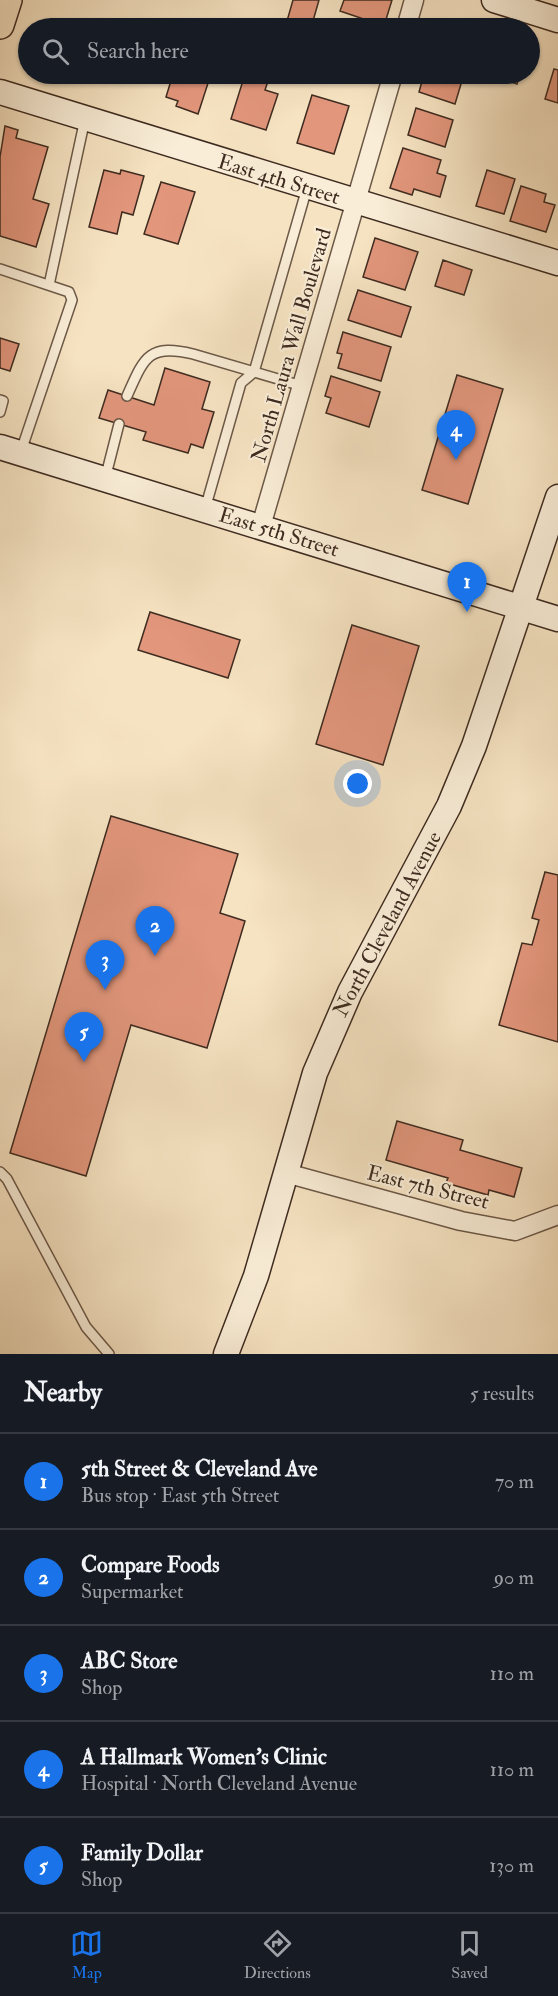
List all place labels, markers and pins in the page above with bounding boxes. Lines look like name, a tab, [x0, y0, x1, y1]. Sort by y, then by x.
pin: 4	[436, 410, 476, 460]
pin: 1	[448, 562, 486, 612]
pin: 2	[136, 906, 174, 956]
pin: 3	[86, 940, 124, 990]
pin: 5	[64, 1012, 104, 1062]

